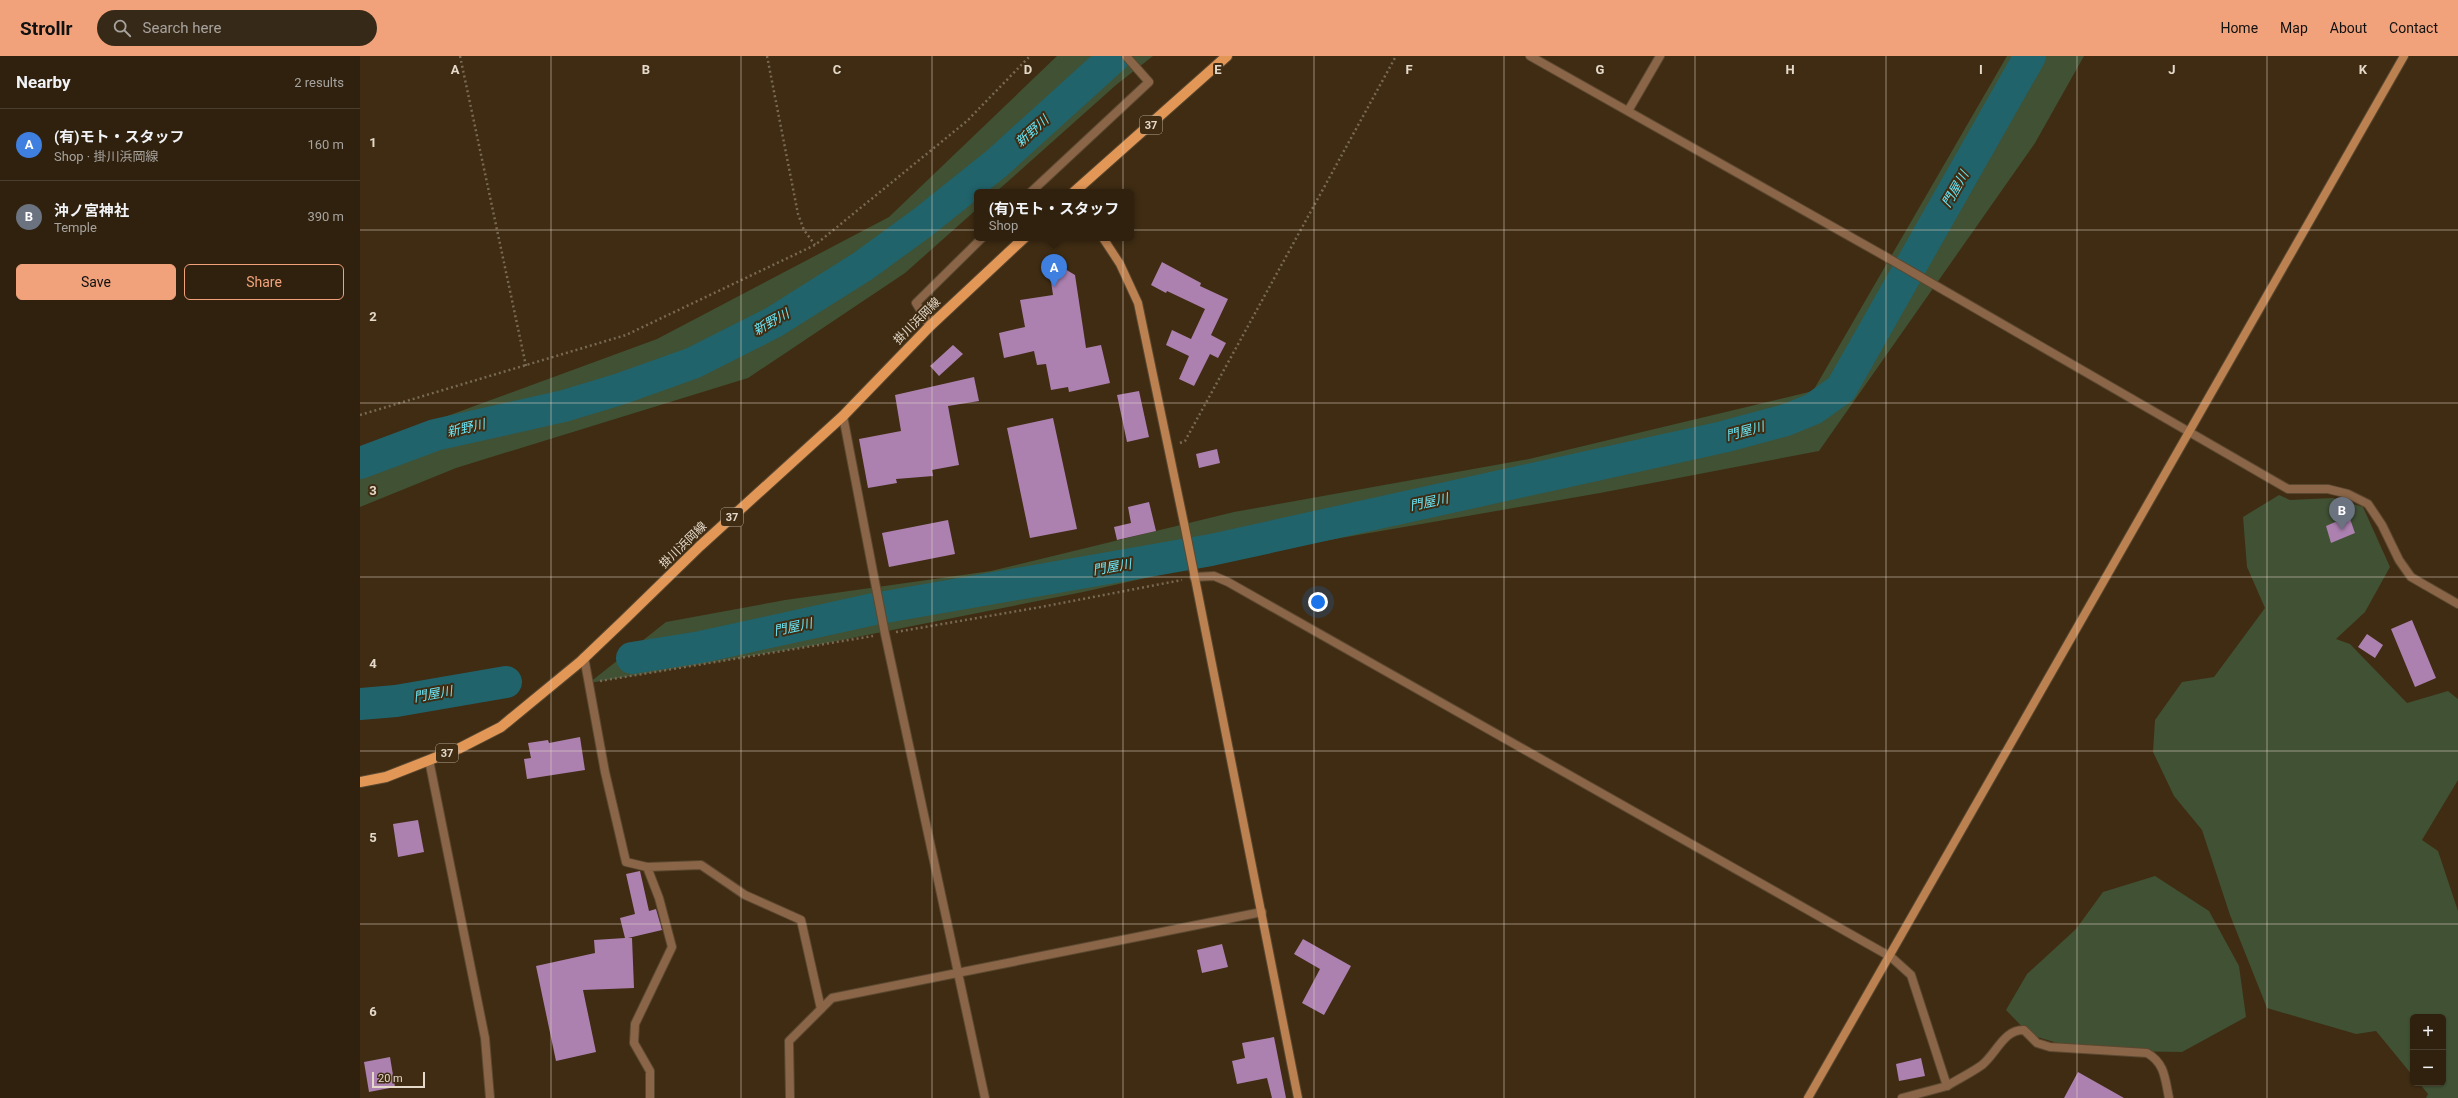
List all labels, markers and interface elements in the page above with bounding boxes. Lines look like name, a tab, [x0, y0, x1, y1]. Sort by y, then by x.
search box	[97, 10, 377, 46]
text: Strollr	[20, 17, 73, 40]
icon: search	[111, 17, 133, 39]
text: Search here	[143, 19, 221, 37]
text: Home	[2220, 20, 2258, 36]
text: Map	[2280, 20, 2308, 36]
text: About	[2330, 20, 2367, 36]
text: Contact	[2389, 20, 2438, 36]
text: A	[451, 62, 460, 77]
text: B	[642, 62, 650, 77]
text: C	[833, 62, 842, 77]
text: D	[1024, 62, 1032, 77]
text: E	[1214, 62, 1222, 77]
text: F	[1405, 62, 1413, 77]
text: G	[1596, 62, 1605, 77]
text: H	[1785, 62, 1795, 77]
text: I	[1979, 62, 1983, 77]
text: J	[2168, 62, 2176, 77]
text: K	[2359, 62, 2368, 77]
text: Nearby	[16, 72, 71, 92]
text: 2 results	[294, 75, 344, 90]
water label: 新野川	[1012, 111, 1053, 150]
road number: 37	[1140, 116, 1162, 134]
text: (有)モト・スタッフ	[54, 128, 185, 146]
text: 1	[369, 135, 377, 150]
text: A	[25, 137, 33, 152]
text: 160 m	[307, 137, 344, 152]
text: Shop · 掛川浜岡線	[54, 149, 158, 164]
water label: 門屋川	[1939, 167, 1972, 210]
popup	[974, 189, 1134, 241]
text: (有)モト・スタッフ	[989, 200, 1119, 218]
text: 沖ノ宮神社	[54, 202, 129, 220]
text: B	[25, 209, 33, 224]
text: 390 m	[307, 209, 344, 224]
text: Shop	[989, 218, 1018, 233]
text: Temple	[54, 220, 97, 235]
pin: A	[1041, 254, 1067, 287]
button: Save	[16, 264, 176, 300]
button: Share	[184, 264, 344, 300]
street label: 掛川浜岡線	[891, 295, 943, 347]
water label: 新野川	[750, 305, 793, 338]
text: 2	[369, 309, 377, 324]
water label: 新野川	[445, 416, 489, 440]
water label: 門屋川	[1724, 418, 1768, 443]
text: 3	[369, 483, 377, 498]
water label: 門屋川	[1408, 490, 1452, 513]
pin: B	[2329, 497, 2355, 530]
road number: 37	[721, 508, 743, 526]
street label: 掛川浜岡線	[657, 519, 709, 571]
water label: 門屋川	[1091, 556, 1134, 578]
your location	[1308, 592, 1328, 612]
water label: 門屋川	[772, 615, 816, 638]
text: 4	[369, 656, 377, 671]
water label: 門屋川	[412, 683, 455, 705]
road number: 37	[436, 744, 458, 762]
text: 5	[369, 830, 377, 845]
text: 6	[369, 1004, 377, 1019]
map controls	[2410, 1014, 2446, 1086]
button: +	[2410, 1014, 2446, 1050]
button: −	[2410, 1050, 2446, 1086]
scale bar	[372, 1070, 425, 1089]
text: 20 m	[378, 1072, 403, 1085]

